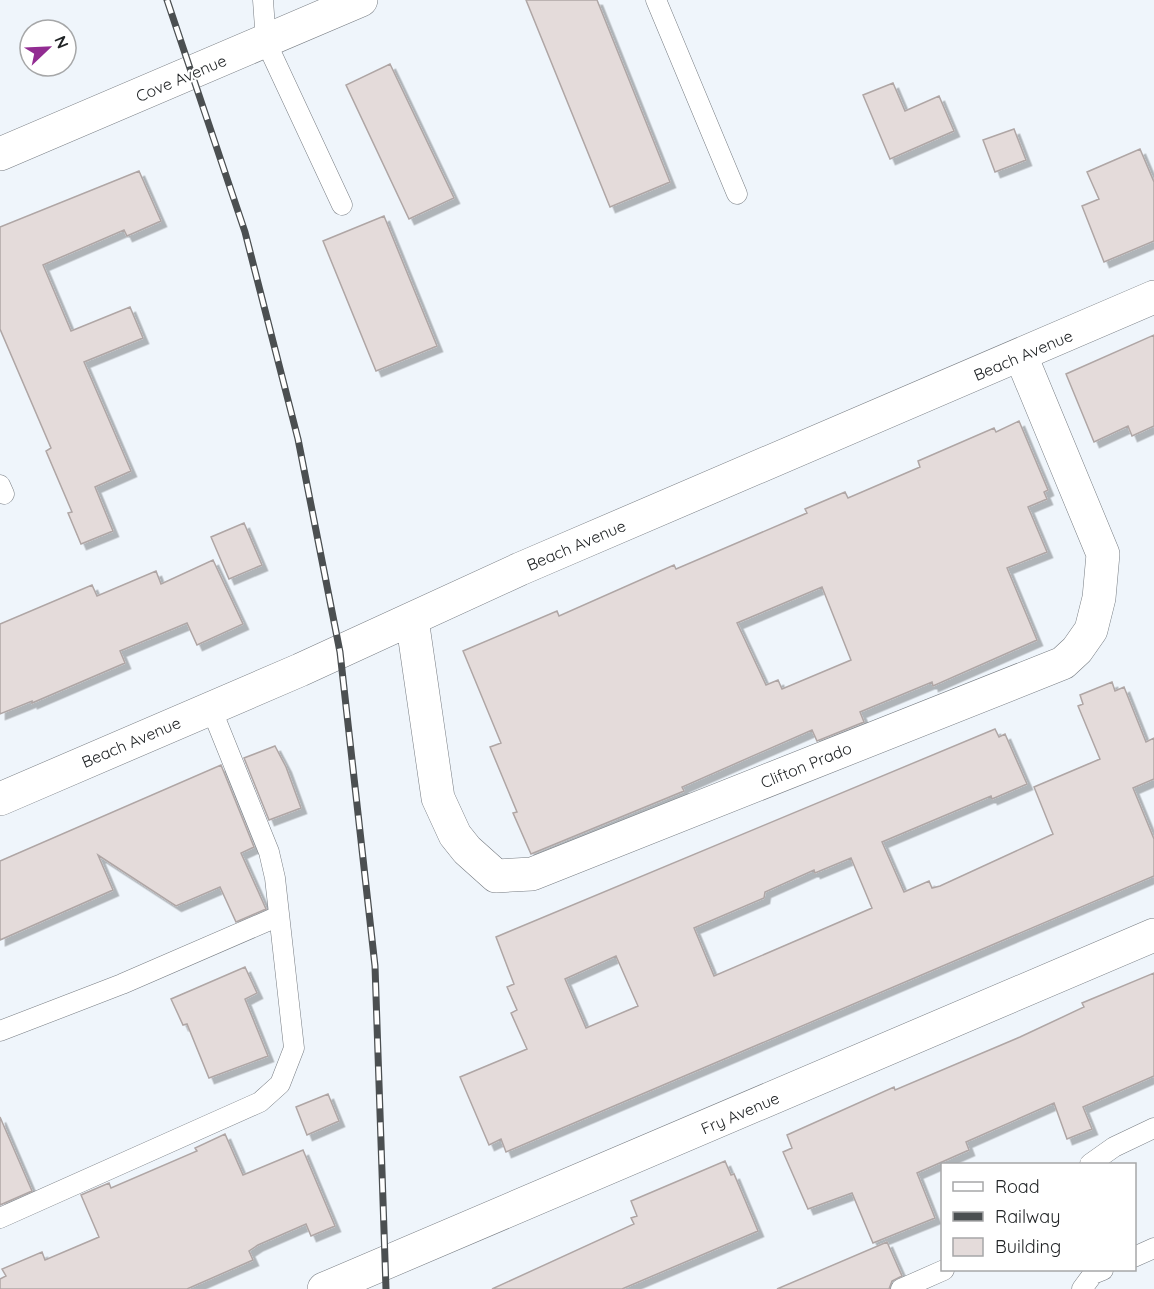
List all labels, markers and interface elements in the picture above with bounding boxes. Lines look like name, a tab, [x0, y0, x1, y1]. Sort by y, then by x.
north arrow	[18, 18, 78, 78]
text: N	[50, 33, 73, 51]
street label: Cove Avenue	[133, 50, 229, 106]
street label: Beach Avenue	[970, 325, 1076, 385]
street label: Beach Avenue	[523, 515, 629, 575]
street label: Beach Avenue	[78, 712, 184, 772]
street label: Clifton Prado	[757, 738, 855, 792]
street label: Fry Avenue	[698, 1088, 782, 1138]
legend	[941, 1163, 1136, 1271]
text: Road	[995, 1175, 1040, 1198]
text: Railway	[995, 1205, 1061, 1228]
text: Building	[995, 1235, 1061, 1258]

